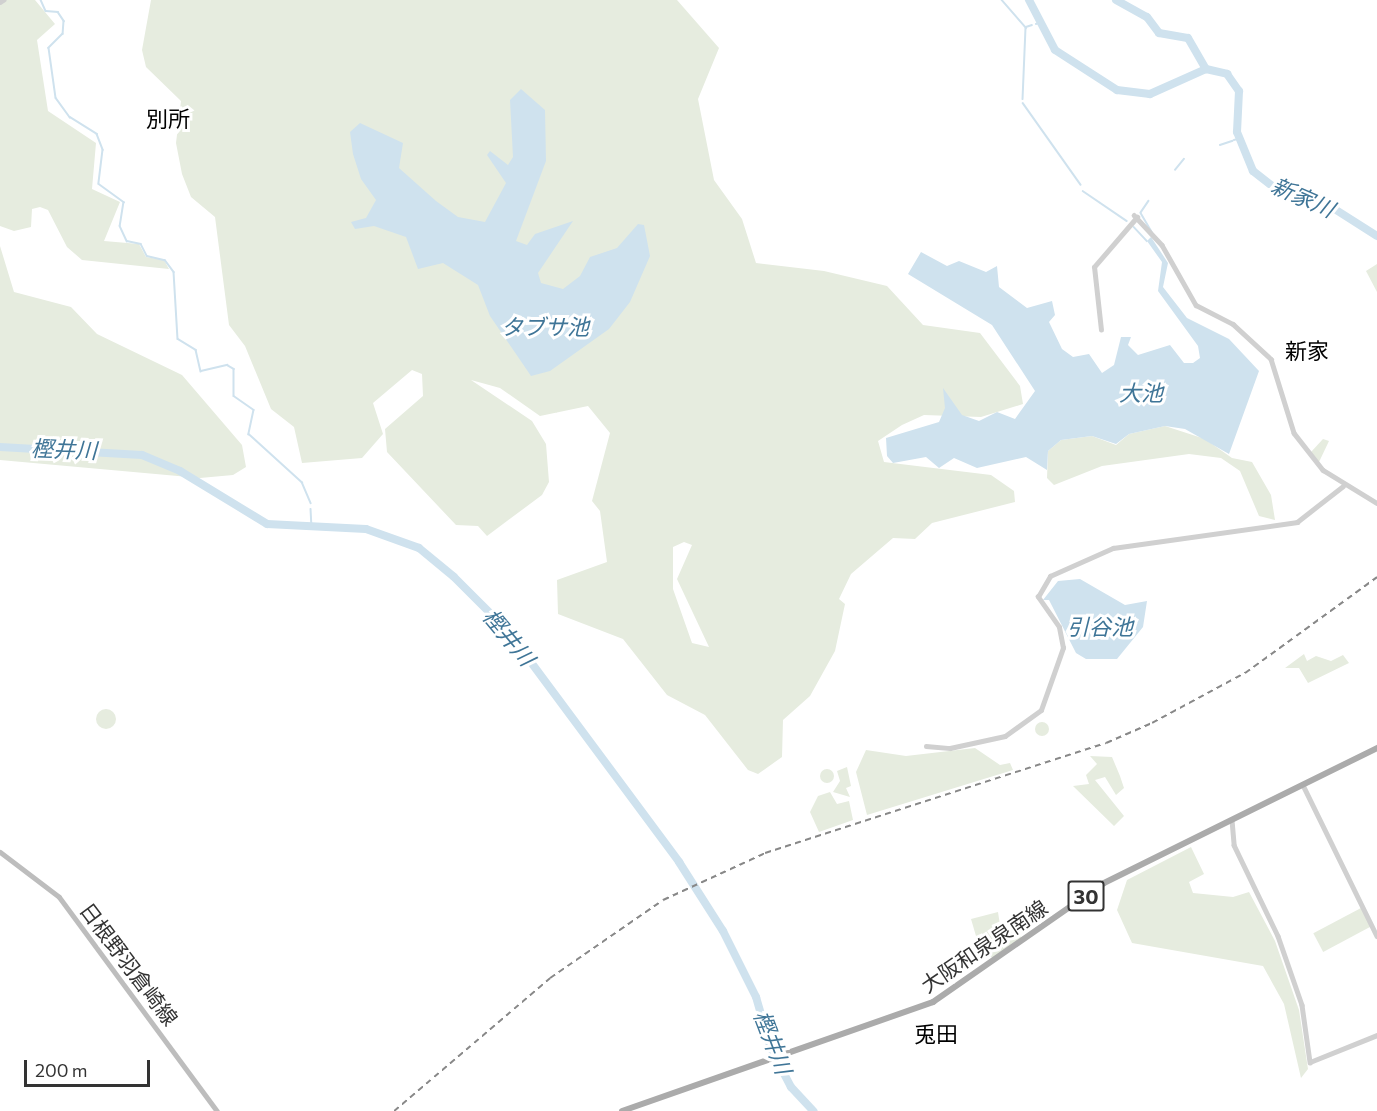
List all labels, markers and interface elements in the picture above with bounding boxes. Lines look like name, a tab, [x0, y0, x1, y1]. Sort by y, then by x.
district label: 別所	[146, 106, 190, 132]
water label: 新家川	[1267, 172, 1339, 222]
water label: タブサ池	[501, 314, 589, 340]
district label: 新家	[1285, 338, 1329, 364]
water label: 大池	[1119, 380, 1163, 406]
water label: 樫井川	[31, 435, 97, 463]
water label: 樫井川	[478, 603, 540, 671]
water label: 引谷池	[1067, 614, 1133, 640]
road number: 30	[1066, 879, 1106, 913]
street label: 大阪和泉泉南線	[916, 894, 1052, 998]
street label: 日根野羽倉崎線	[75, 898, 183, 1030]
water label: 樫井川	[749, 1006, 797, 1078]
district label: 兎田	[914, 1021, 958, 1047]
scale bar	[27, 1048, 153, 1086]
text: 200 m	[35, 1059, 88, 1081]

